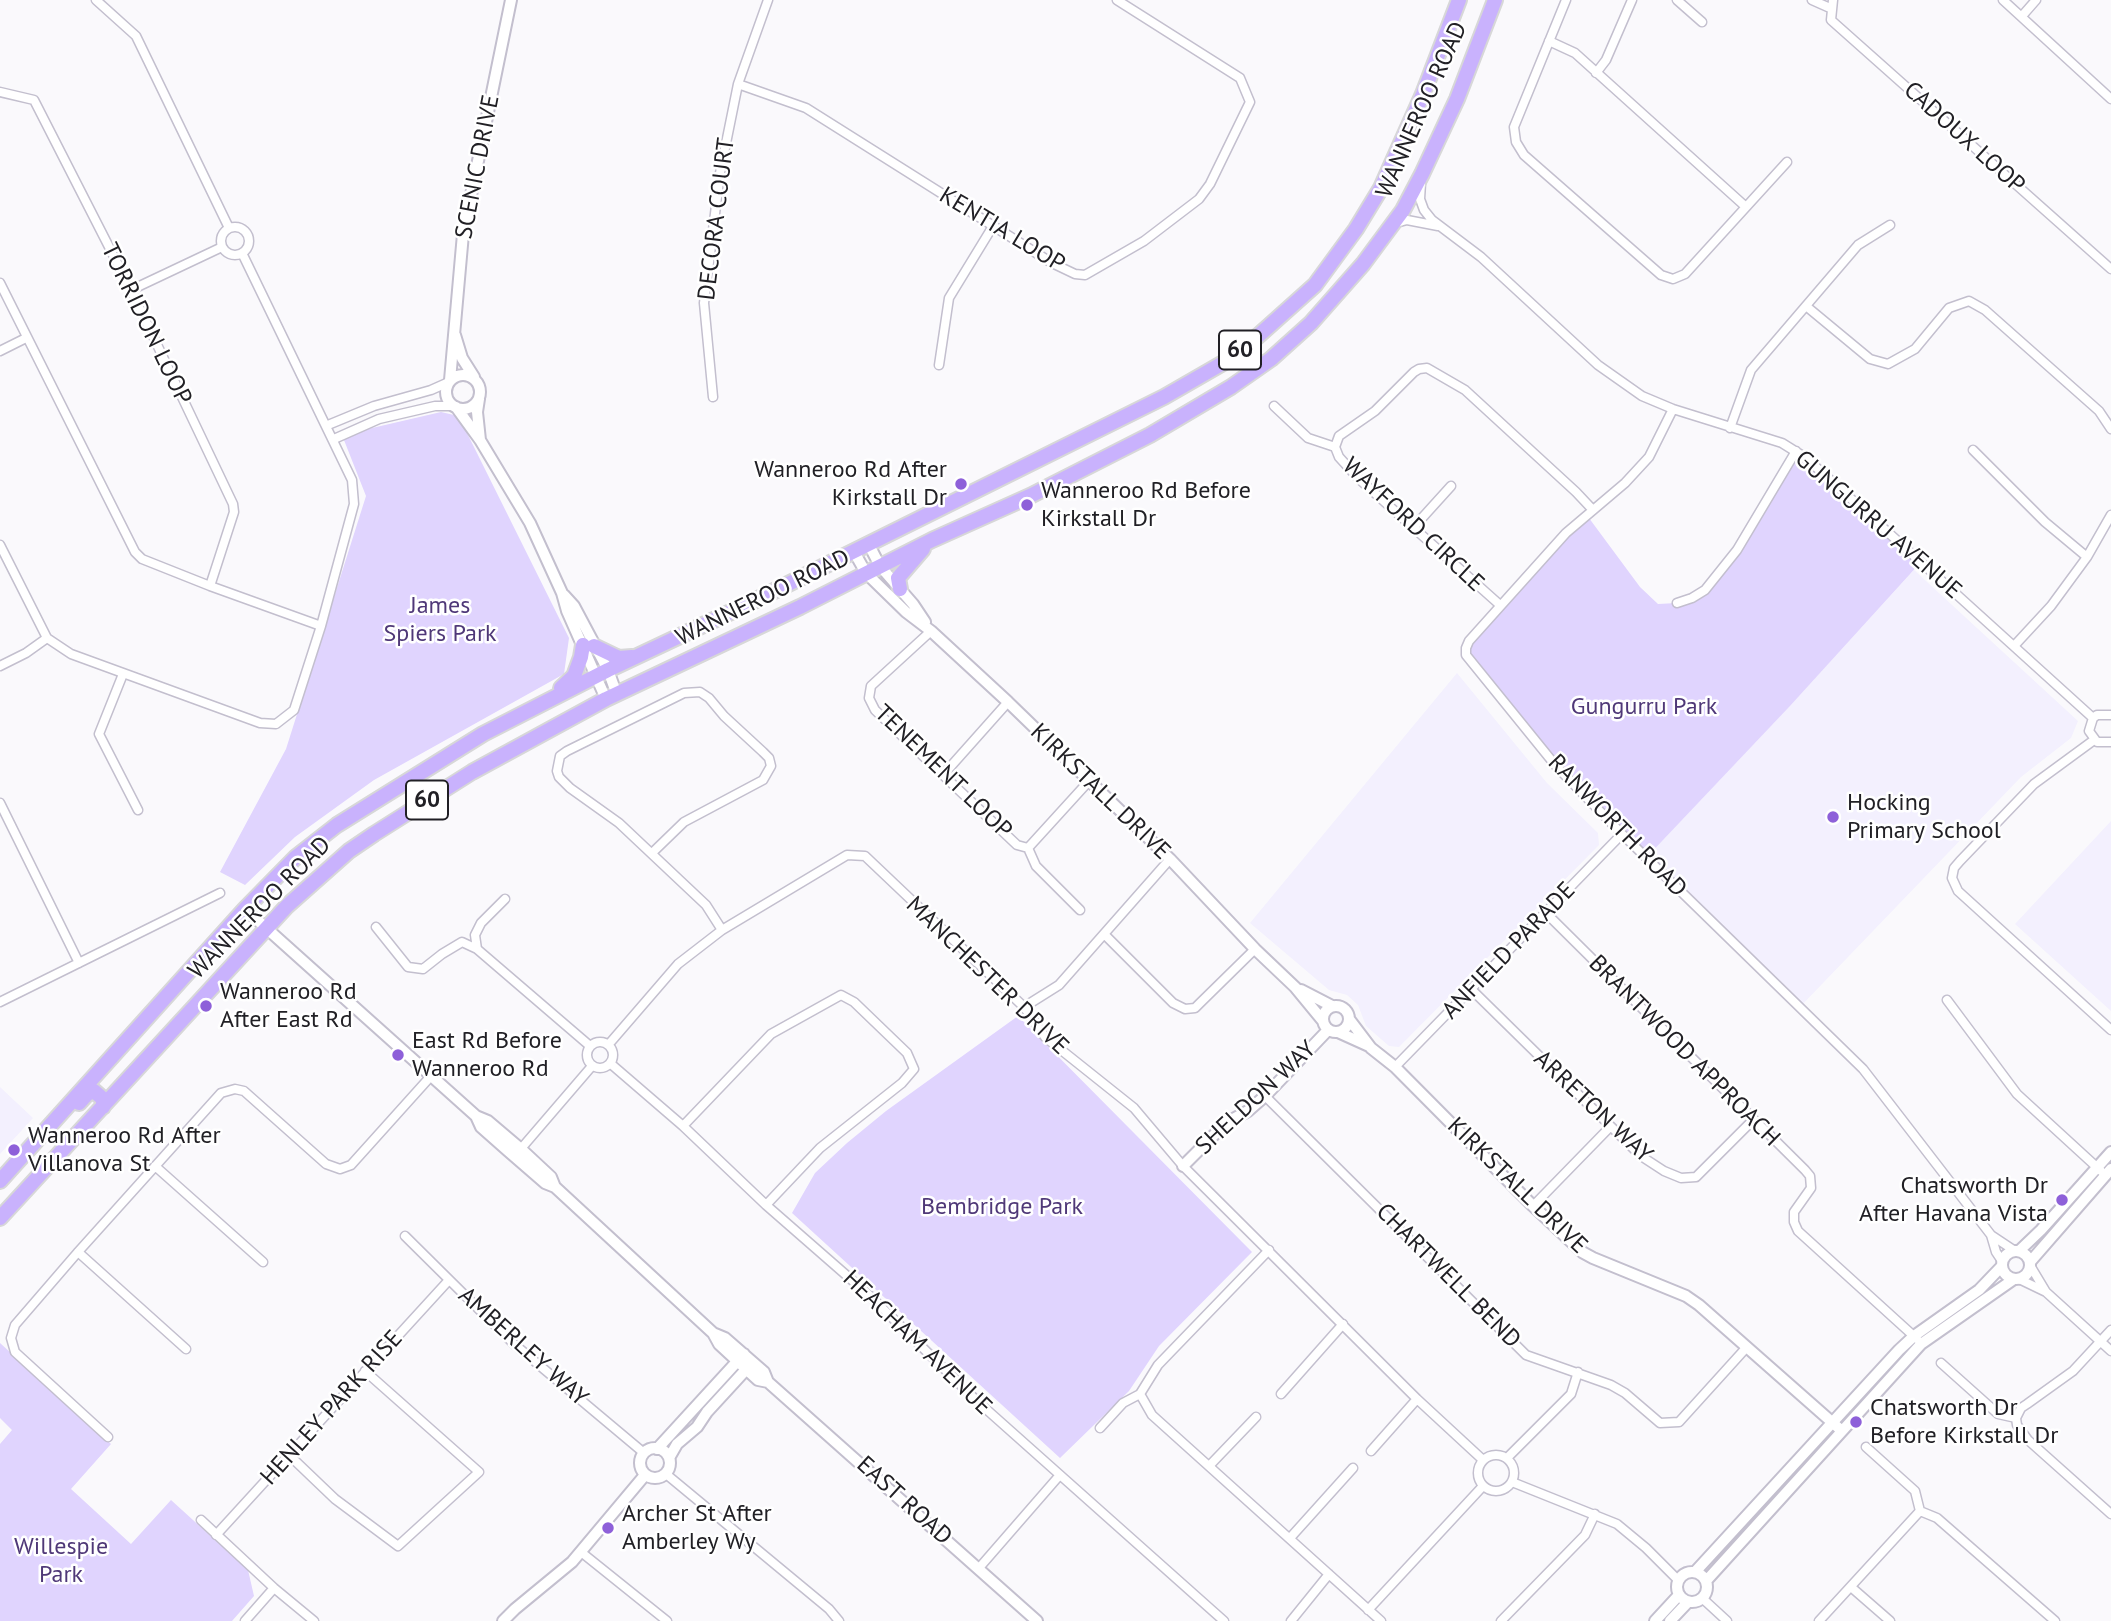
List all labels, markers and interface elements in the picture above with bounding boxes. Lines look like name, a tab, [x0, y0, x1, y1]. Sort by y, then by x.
street label: WANNEROO ROAD	[1370, 18, 1474, 202]
street label: CADOUX LOOP	[1897, 76, 2031, 200]
street label: SCENIC DRIVE	[450, 93, 506, 241]
street label: DECORA COURT	[693, 136, 741, 302]
street label: KENTIA LOOP	[934, 181, 1070, 279]
street label: TORRIDON LOOP	[95, 239, 197, 409]
road number: 60	[1219, 330, 1261, 370]
street label: GUNGURRU AVENUE	[1789, 445, 1967, 605]
street label: WAYFORD CIRCLE	[1336, 452, 1490, 598]
place label: Wanneroo Rd After Kirkstall Dr	[754, 456, 947, 512]
marker: Wanneroo Rd After Kirkstall Dr	[953, 476, 969, 492]
place label: Wanneroo Rd Before Kirkstall Dr	[1041, 477, 1251, 533]
marker: Wanneroo Rd Before Kirkstall Dr	[1019, 497, 1035, 513]
street label: WANNEROO ROAD	[671, 543, 855, 653]
park label: James Spiers Park	[383, 592, 497, 648]
park label: Gungurru Park	[1571, 693, 1717, 721]
street label: TENEMENT LOOP	[868, 699, 1018, 845]
street label: KIRKSTALL DRIVE	[1024, 718, 1176, 866]
street label: RANWORTH ROAD	[1542, 749, 1692, 903]
road number: 60	[406, 780, 448, 820]
place label: Hocking Primary School	[1847, 789, 2001, 845]
marker: Hocking Primary School	[1825, 809, 1841, 825]
street label: WANNEROO ROAD	[183, 831, 337, 985]
street label: ANFIELD PARADE	[1436, 877, 1582, 1025]
street label: MANCHESTER DRIVE	[900, 891, 1074, 1061]
street label: BRANTWOOD APPROACH	[1582, 949, 1786, 1153]
place label: Wanneroo Rd After East Rd	[220, 978, 357, 1034]
marker: Wanneroo Rd After East Rd	[198, 998, 214, 1014]
place label: East Rd Before Wanneroo Rd	[412, 1027, 562, 1083]
street label: SHELDON WAY	[1190, 1035, 1322, 1161]
street label: ARRETON WAY	[1528, 1045, 1658, 1169]
marker: East Rd Before Wanneroo Rd	[390, 1047, 406, 1063]
street label: KIRKSTALL DRIVE	[1441, 1112, 1593, 1260]
place label: Wanneroo Rd After Villanova St	[28, 1122, 221, 1178]
marker: Wanneroo Rd After Villanova St	[6, 1142, 22, 1158]
place label: Chatsworth Dr After Havana Vista	[1859, 1172, 2048, 1228]
marker: Chatsworth Dr After Havana Vista	[2054, 1192, 2070, 1208]
park label: Bembridge Park	[921, 1193, 1083, 1221]
street label: CHARTWELL BEND	[1370, 1198, 1526, 1354]
street label: HEACHAM AVENUE	[837, 1265, 997, 1421]
street label: AMBERLEY WAY	[452, 1281, 594, 1413]
street label: HENLEY PARK RISE	[255, 1325, 409, 1491]
place label: Chatsworth Dr Before Kirkstall Dr	[1870, 1394, 2058, 1450]
marker: Chatsworth Dr Before Kirkstall Dr	[1848, 1414, 1864, 1430]
street label: EAST ROAD	[850, 1451, 958, 1551]
place label: Archer St After Amberley Wy	[622, 1500, 772, 1556]
marker: Archer St After Amberley Wy	[600, 1520, 616, 1536]
park label: Willespie Park	[14, 1533, 108, 1589]

